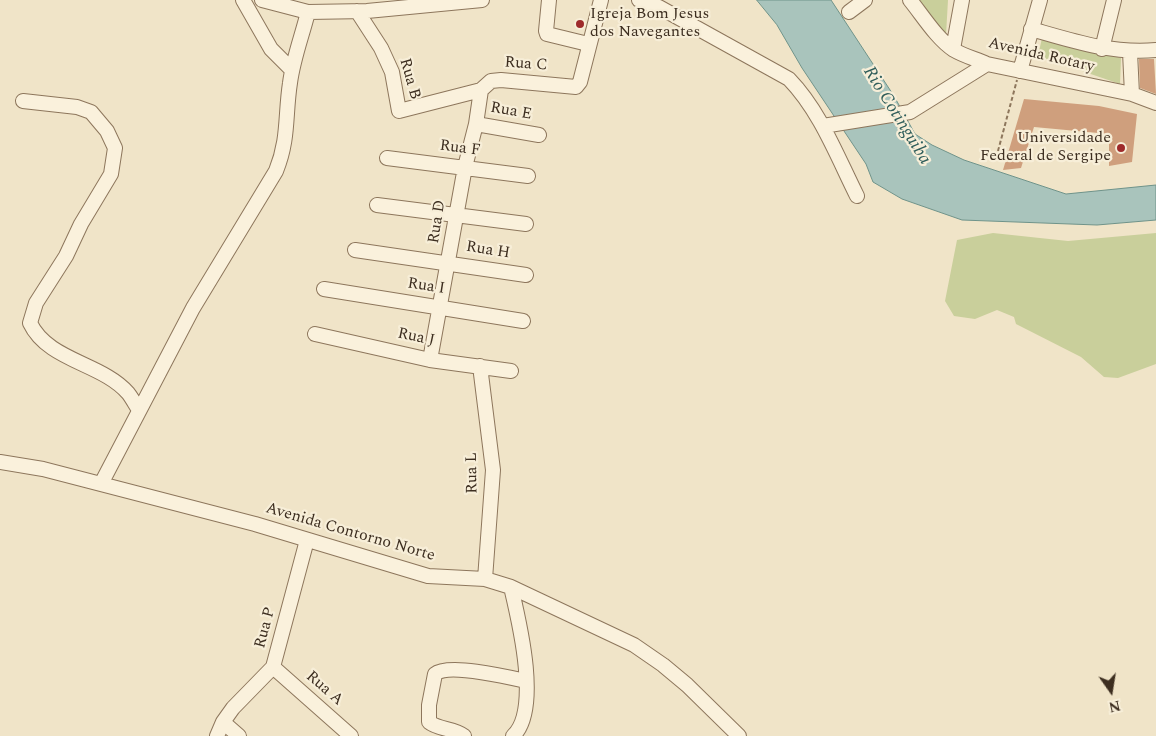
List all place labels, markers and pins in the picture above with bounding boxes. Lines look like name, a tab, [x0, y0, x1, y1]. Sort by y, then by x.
place label: Igreja Bom Jesus dos Navegantes	[590, 5, 709, 43]
marker: Igreja Bom Jesus dos Navegantes	[574, 18, 586, 30]
place label: Universidade Federal de Sergipe	[980, 129, 1111, 167]
marker: Universidade Federal de Sergipe	[1115, 142, 1127, 154]

